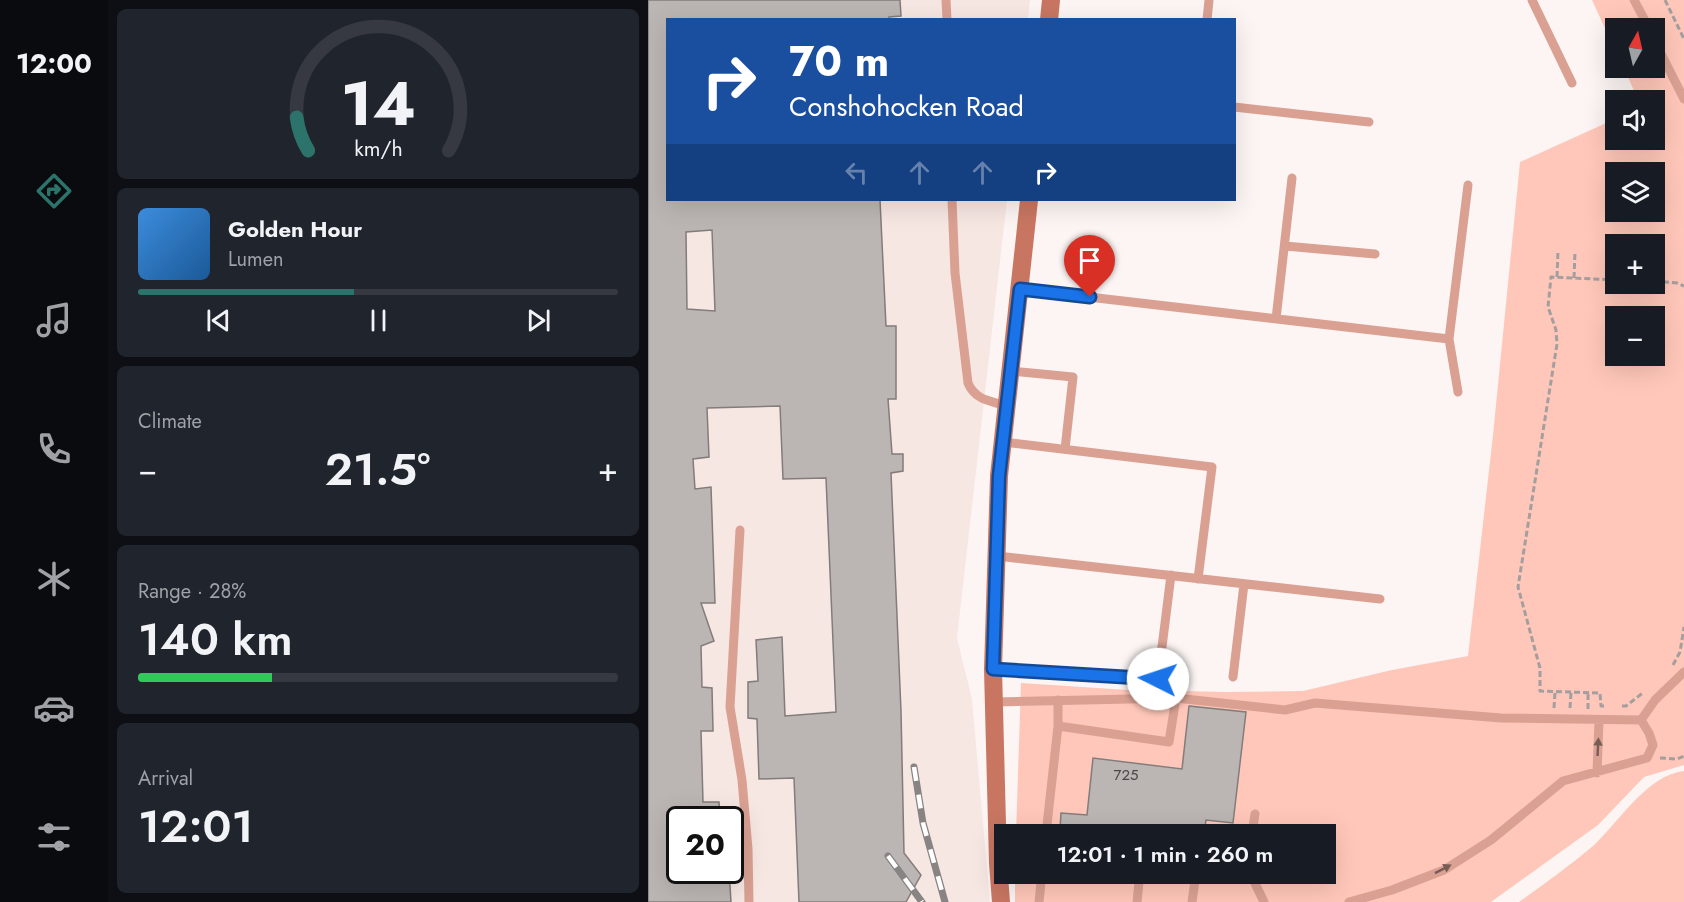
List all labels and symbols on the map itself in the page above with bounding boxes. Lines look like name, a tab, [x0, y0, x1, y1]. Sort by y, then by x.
north arrow	[1605, 18, 1665, 78]
pin	[1064, 235, 1115, 297]
position arrow	[1126, 647, 1190, 711]
one-way arrow	[1594, 737, 1603, 756]
house number: 725	[1114, 764, 1138, 786]
speed limit sign: 20	[666, 806, 744, 884]
one-way arrow	[1435, 864, 1452, 874]

